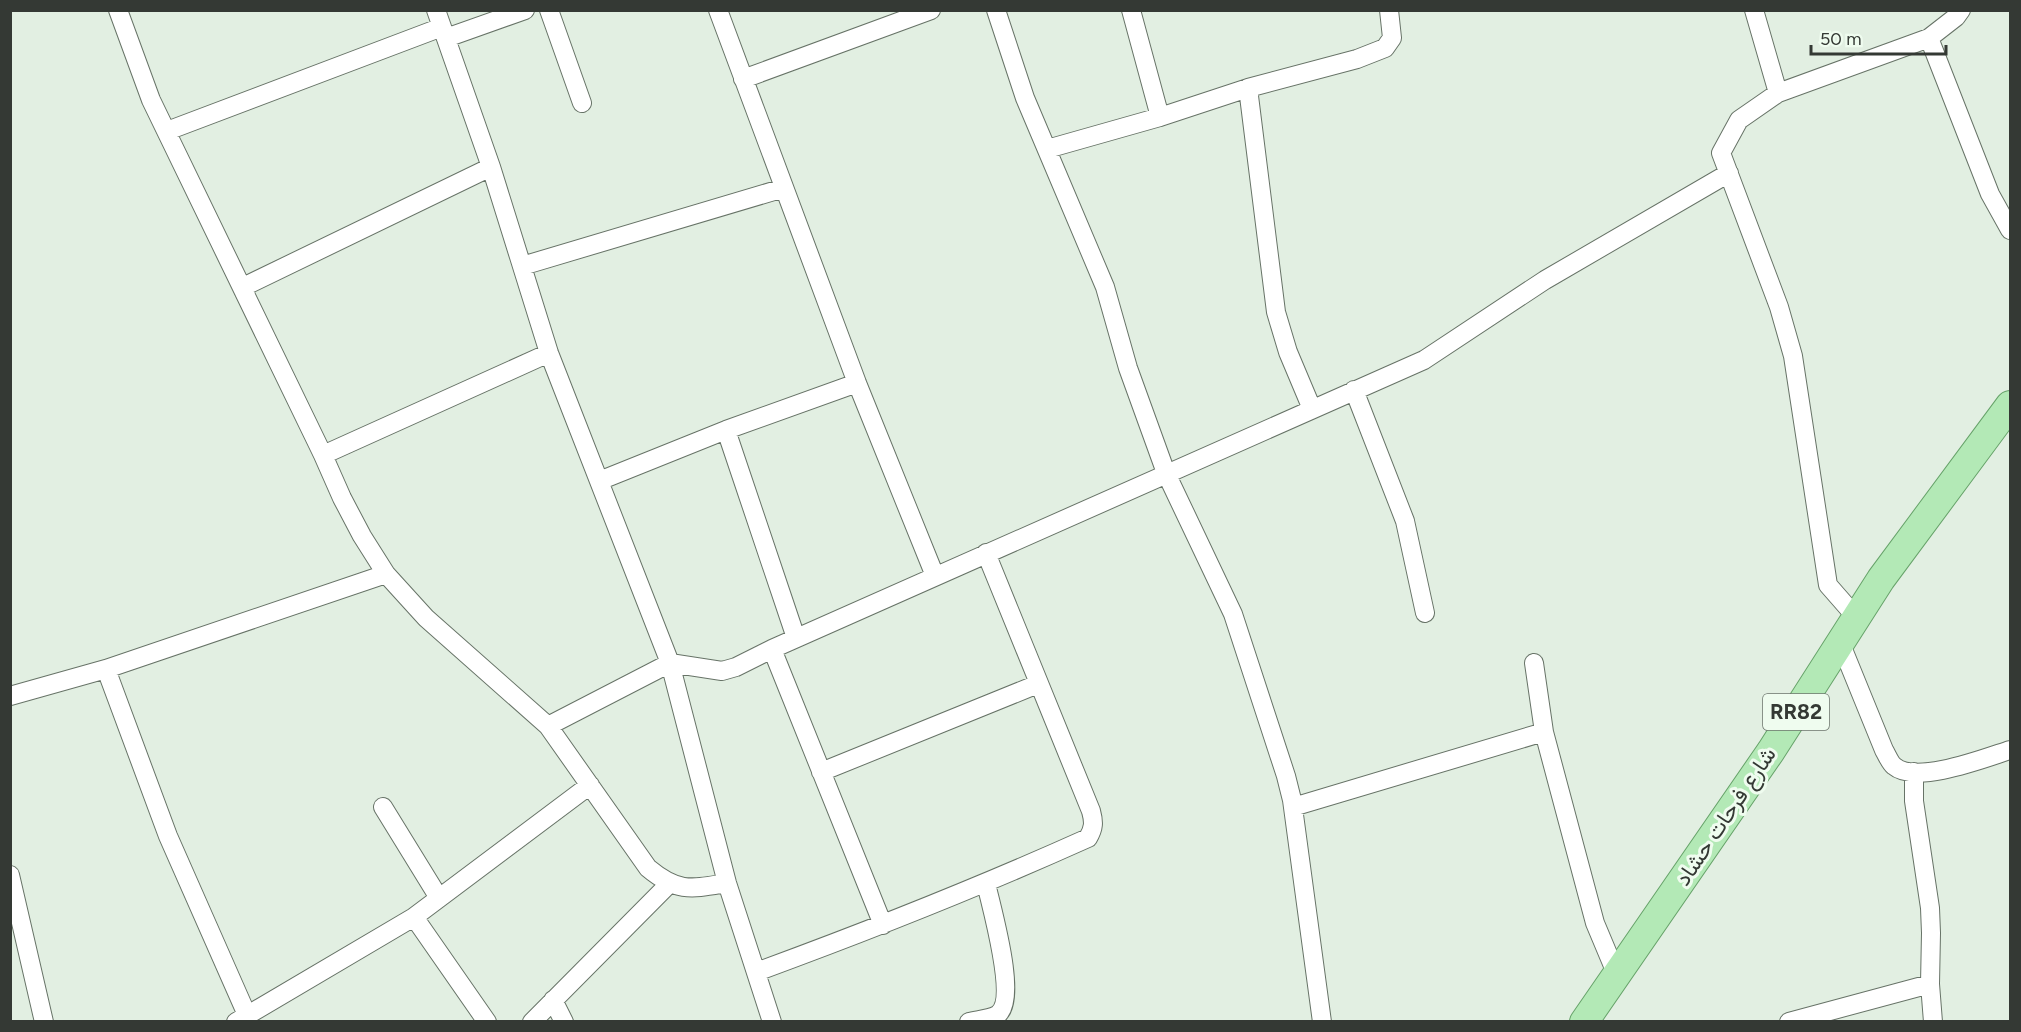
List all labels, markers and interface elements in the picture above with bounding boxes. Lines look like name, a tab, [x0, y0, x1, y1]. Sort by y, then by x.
scale bar	[1811, 18, 1946, 56]
text: 50 m	[1820, 28, 1862, 50]
road number: RR82	[1763, 694, 1829, 730]
street label: شارع فرحات حشاد	[1669, 742, 1783, 891]

